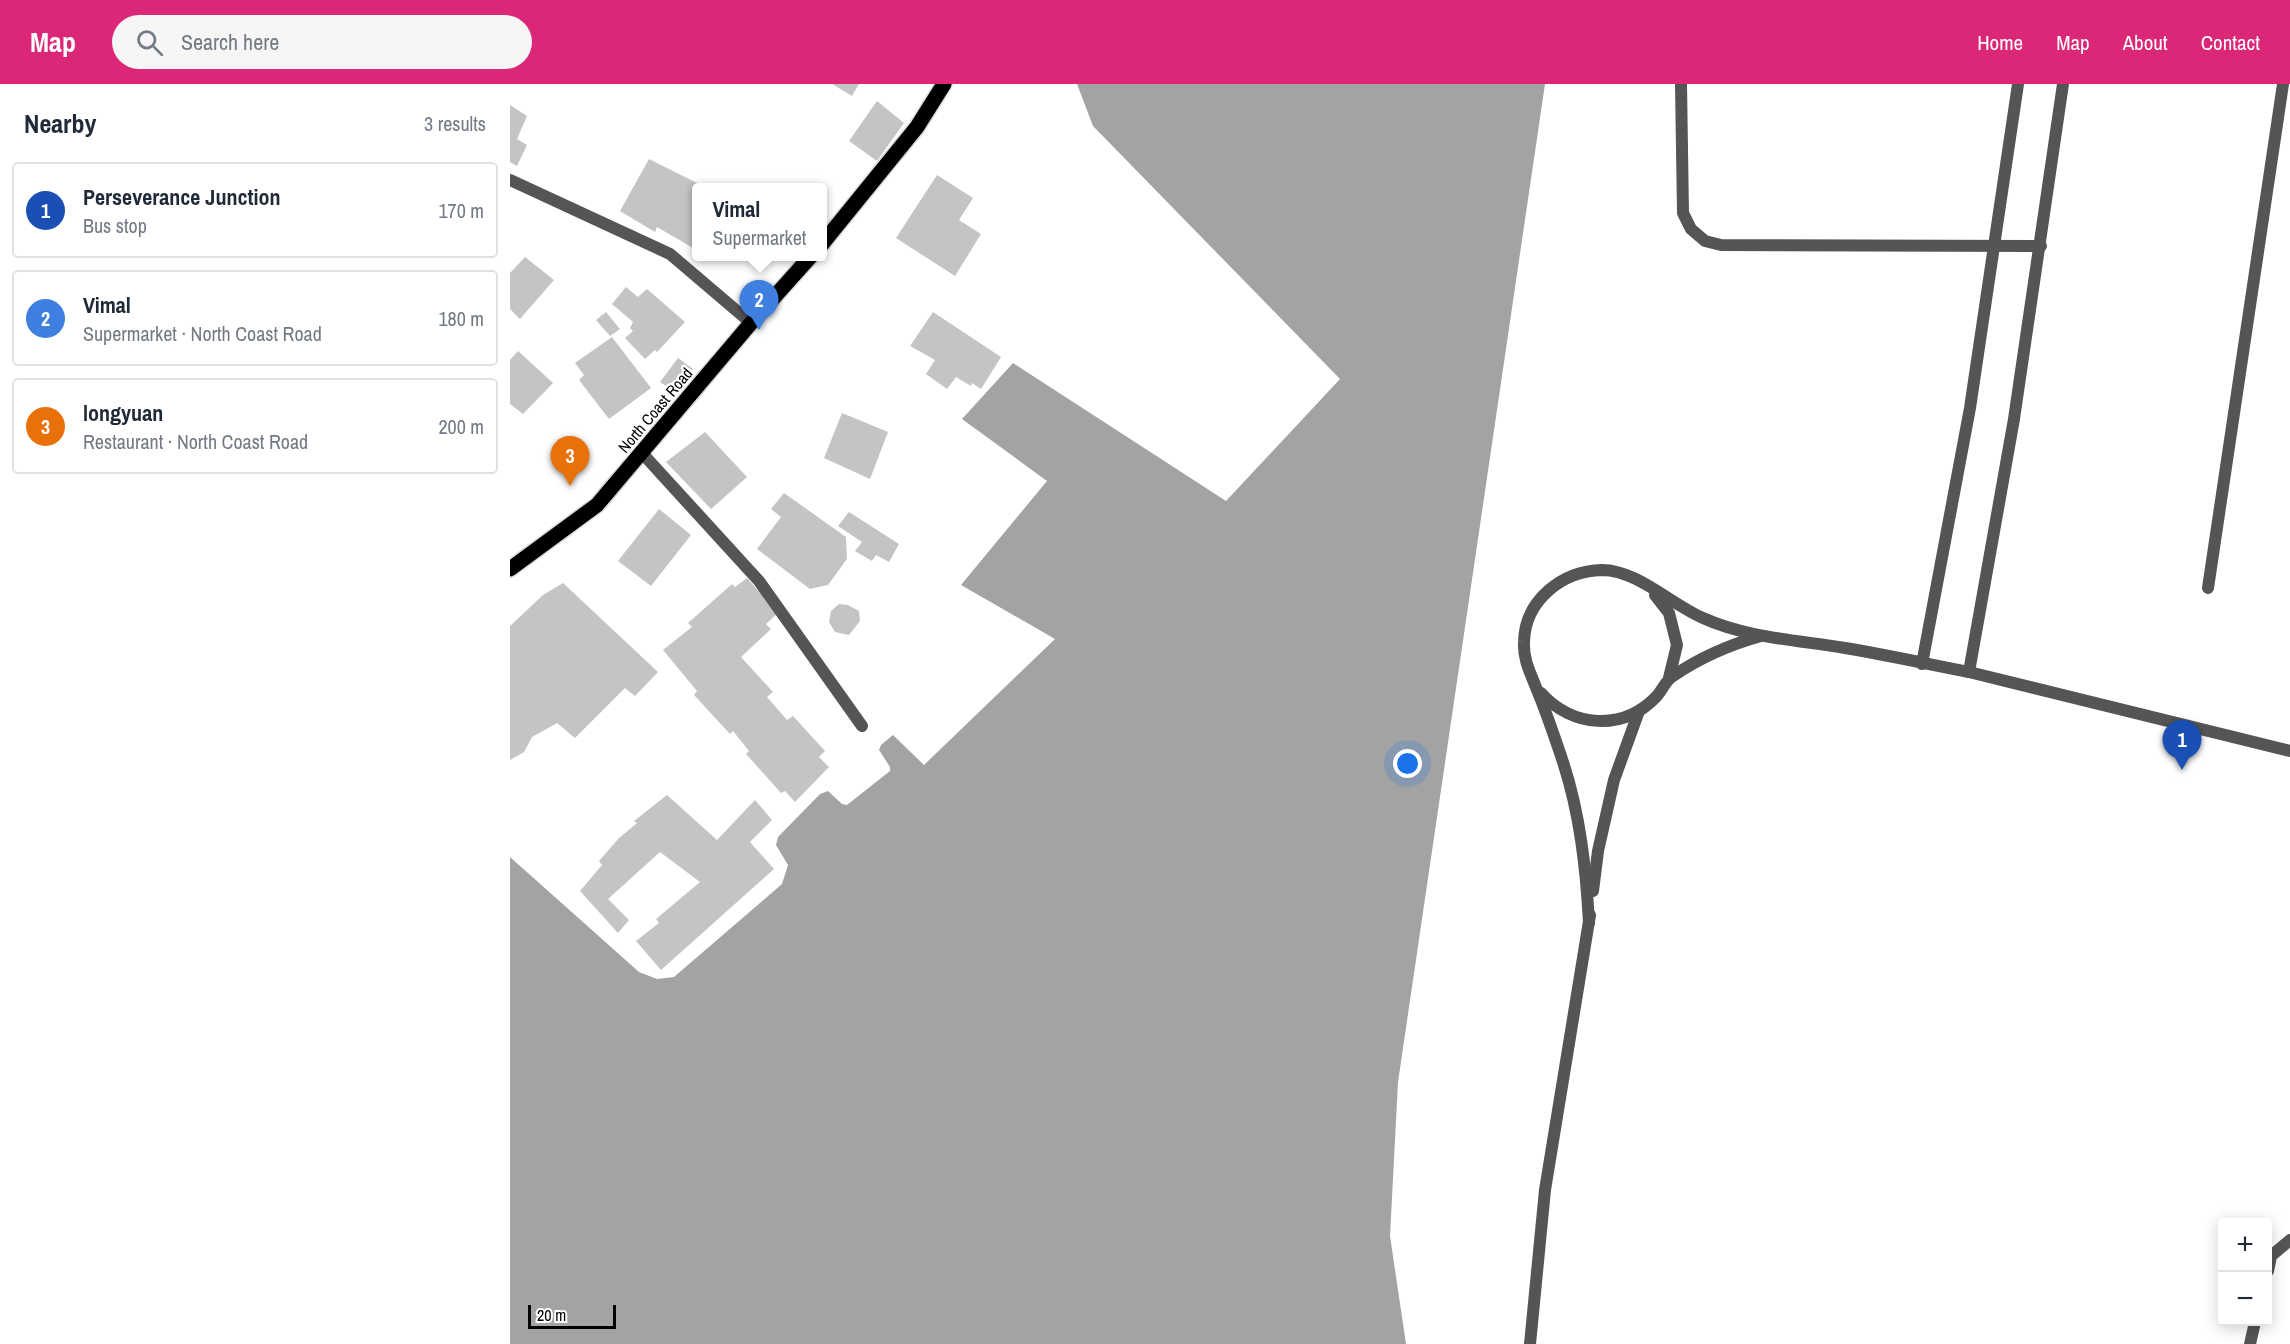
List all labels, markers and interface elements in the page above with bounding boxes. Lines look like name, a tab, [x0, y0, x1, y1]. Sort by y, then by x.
search box	[112, 15, 532, 69]
text: Map	[30, 23, 76, 61]
icon: search	[133, 26, 166, 59]
text: Search here	[181, 27, 279, 57]
text: Home	[1977, 28, 2023, 57]
text: Map	[2056, 28, 2090, 57]
text: About	[2123, 28, 2168, 57]
text: Contact	[2201, 28, 2260, 57]
text: Nearby	[24, 106, 96, 141]
text: 3 results	[424, 110, 486, 137]
text: Perseverance Junction	[83, 182, 281, 212]
popup	[692, 183, 827, 261]
text: Vimal	[713, 194, 760, 224]
text: 1	[41, 197, 50, 224]
text: 170 m	[438, 197, 484, 224]
text: Bus stop	[83, 212, 147, 239]
text: Supermarket	[713, 224, 806, 251]
pin: 2	[740, 280, 778, 330]
text: Vimal	[83, 290, 131, 320]
text: 2	[41, 305, 50, 332]
text: 180 m	[438, 305, 484, 332]
text: Supermarket · North Coast Road	[83, 320, 322, 347]
street label: North Coast Road	[613, 363, 697, 457]
text: longyuan	[83, 398, 163, 428]
text: 3	[41, 413, 50, 440]
text: 200 m	[438, 413, 484, 440]
text: Restaurant · North Coast Road	[83, 428, 308, 455]
pin: 3	[550, 436, 590, 486]
pin: 1	[2162, 720, 2202, 770]
your location	[1393, 749, 1422, 778]
map controls	[2218, 1218, 2272, 1326]
button: +	[2218, 1218, 2272, 1272]
button: −	[2218, 1272, 2272, 1326]
scale bar	[528, 1302, 616, 1330]
text: 20 m	[537, 1304, 566, 1326]

